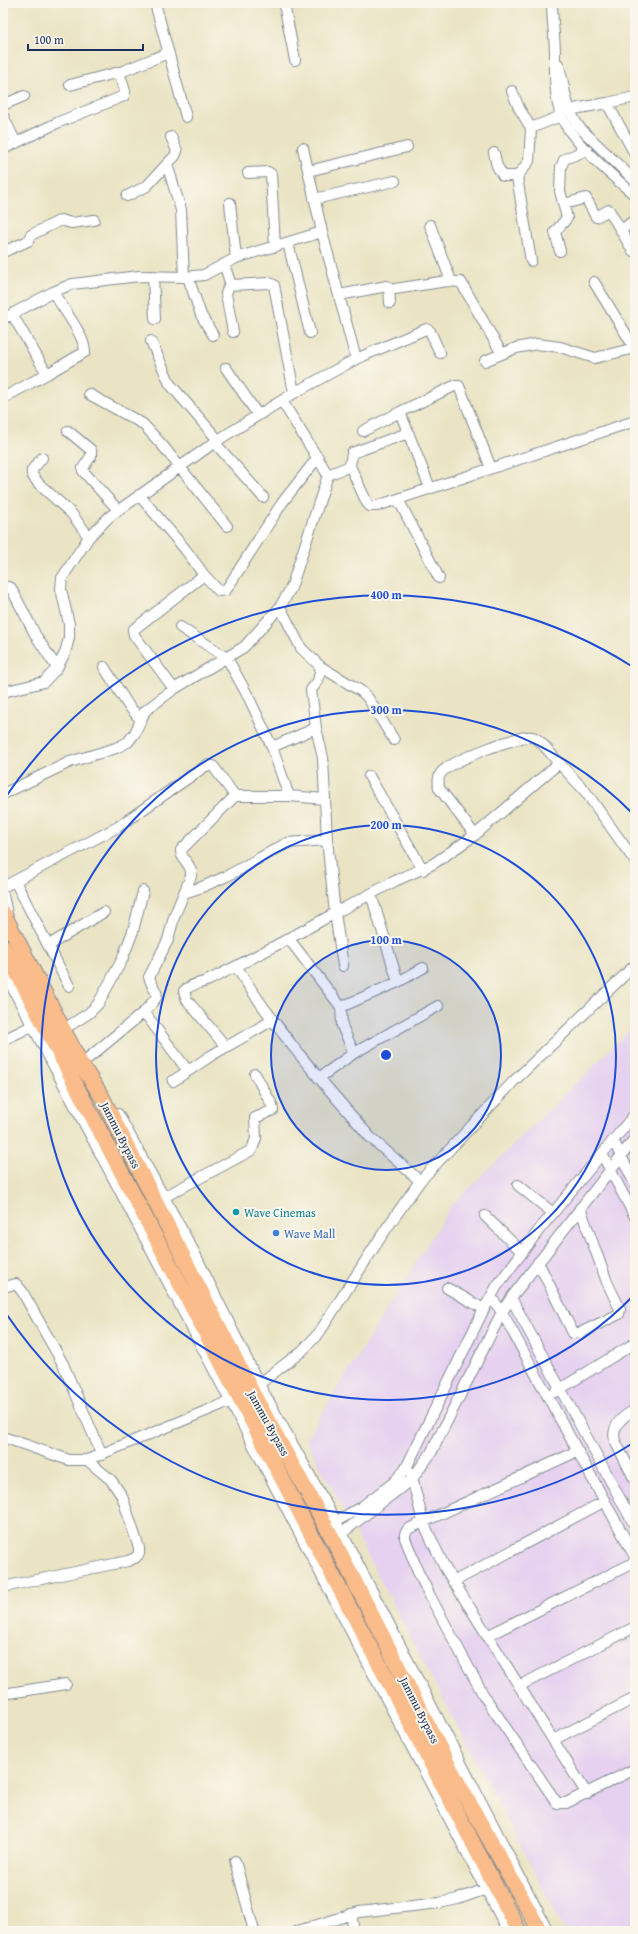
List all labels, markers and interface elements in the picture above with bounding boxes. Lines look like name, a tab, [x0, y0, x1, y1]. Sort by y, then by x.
scale bar	[28, 26, 143, 52]
text: 100 m	[34, 31, 64, 48]
text: 400 m	[370, 586, 403, 603]
text: 300 m	[370, 701, 403, 718]
text: 200 m	[370, 816, 403, 833]
text: 100 m	[370, 931, 403, 948]
centre of rings	[379, 1048, 393, 1062]
street label: Jammu Bypass	[96, 1097, 145, 1171]
place label: Wave Cinemas	[244, 1204, 316, 1221]
marker: Wave Cinemas	[231, 1207, 241, 1217]
place label: Wave Mall	[284, 1225, 336, 1242]
marker: Wave Mall	[271, 1228, 281, 1238]
street label: Jammu Bypass	[243, 1385, 294, 1459]
street label: Jammu Bypass	[395, 1672, 444, 1746]

